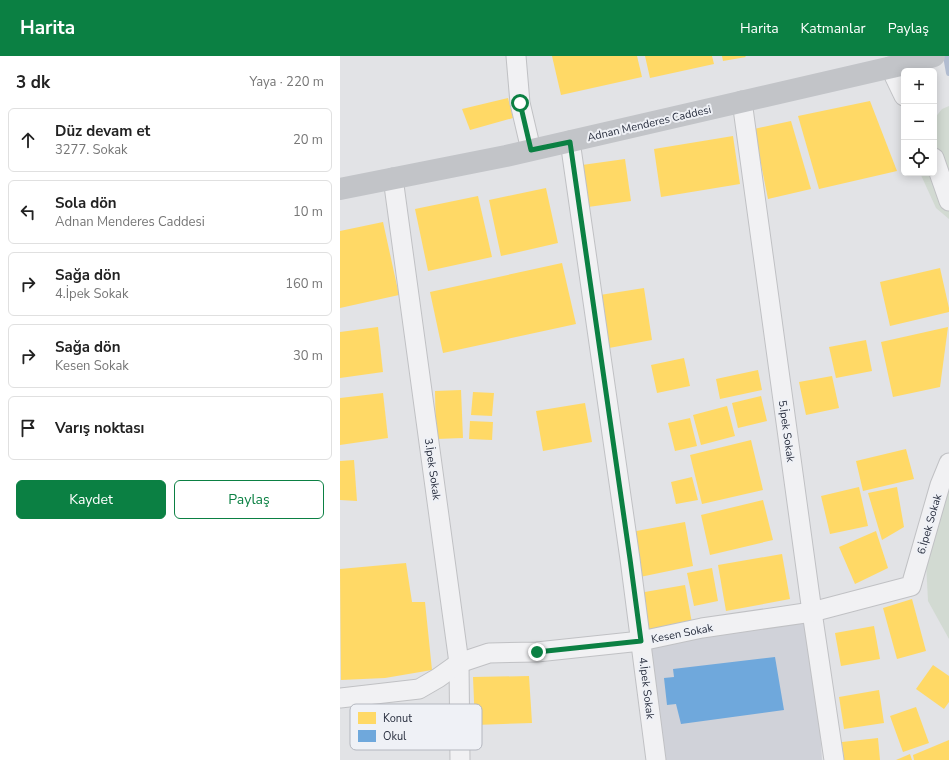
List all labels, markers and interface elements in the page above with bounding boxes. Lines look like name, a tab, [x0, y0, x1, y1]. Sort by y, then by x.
text: Harita	[20, 15, 75, 41]
text: Harita	[740, 19, 779, 38]
text: Katmanlar	[801, 19, 866, 38]
text: Paylaş	[888, 19, 929, 38]
map controls	[901, 68, 937, 176]
button: +	[901, 68, 937, 104]
text: 3 dk	[16, 71, 50, 94]
text: Yaya · 220 m	[249, 73, 324, 91]
route start	[511, 94, 529, 112]
street label: Adnan Menderes Caddesi	[586, 102, 713, 145]
button: −	[901, 104, 937, 140]
text: Düz devam et	[55, 121, 150, 141]
icon: ahead	[17, 129, 39, 151]
text: 20 m	[293, 131, 323, 149]
button: locate	[901, 140, 937, 176]
text: 3277. Sokak	[55, 141, 128, 159]
text: Sola dön	[55, 193, 117, 213]
icon: left	[17, 201, 39, 223]
text: 10 m	[293, 203, 323, 221]
text: Adnan Menderes Caddesi	[55, 213, 205, 231]
text: Sağa dön	[55, 265, 120, 285]
icon: right	[17, 273, 39, 295]
text: 160 m	[285, 275, 323, 293]
text: 4.İpek Sokak	[55, 285, 128, 303]
text: Sağa dön	[55, 337, 120, 357]
icon: right	[17, 345, 39, 367]
text: 30 m	[293, 347, 323, 365]
text: Kesen Sokak	[55, 357, 129, 375]
street label: 5.İpek Sokak	[775, 399, 798, 463]
icon: arrive	[17, 417, 39, 439]
text: Varış noktası	[55, 418, 144, 438]
street label: 3.İpek Sokak	[421, 437, 444, 501]
button: Kaydet	[16, 480, 166, 519]
button: Paylaş	[174, 480, 324, 519]
street label: 6.İpek Sokak	[914, 492, 945, 556]
street label: Kesen Sokak	[650, 620, 715, 647]
route end	[528, 643, 546, 661]
street label: 4.İpek Sokak	[635, 656, 658, 720]
legend	[350, 704, 482, 750]
text: Konut	[383, 711, 412, 726]
text: Okul	[383, 729, 407, 744]

